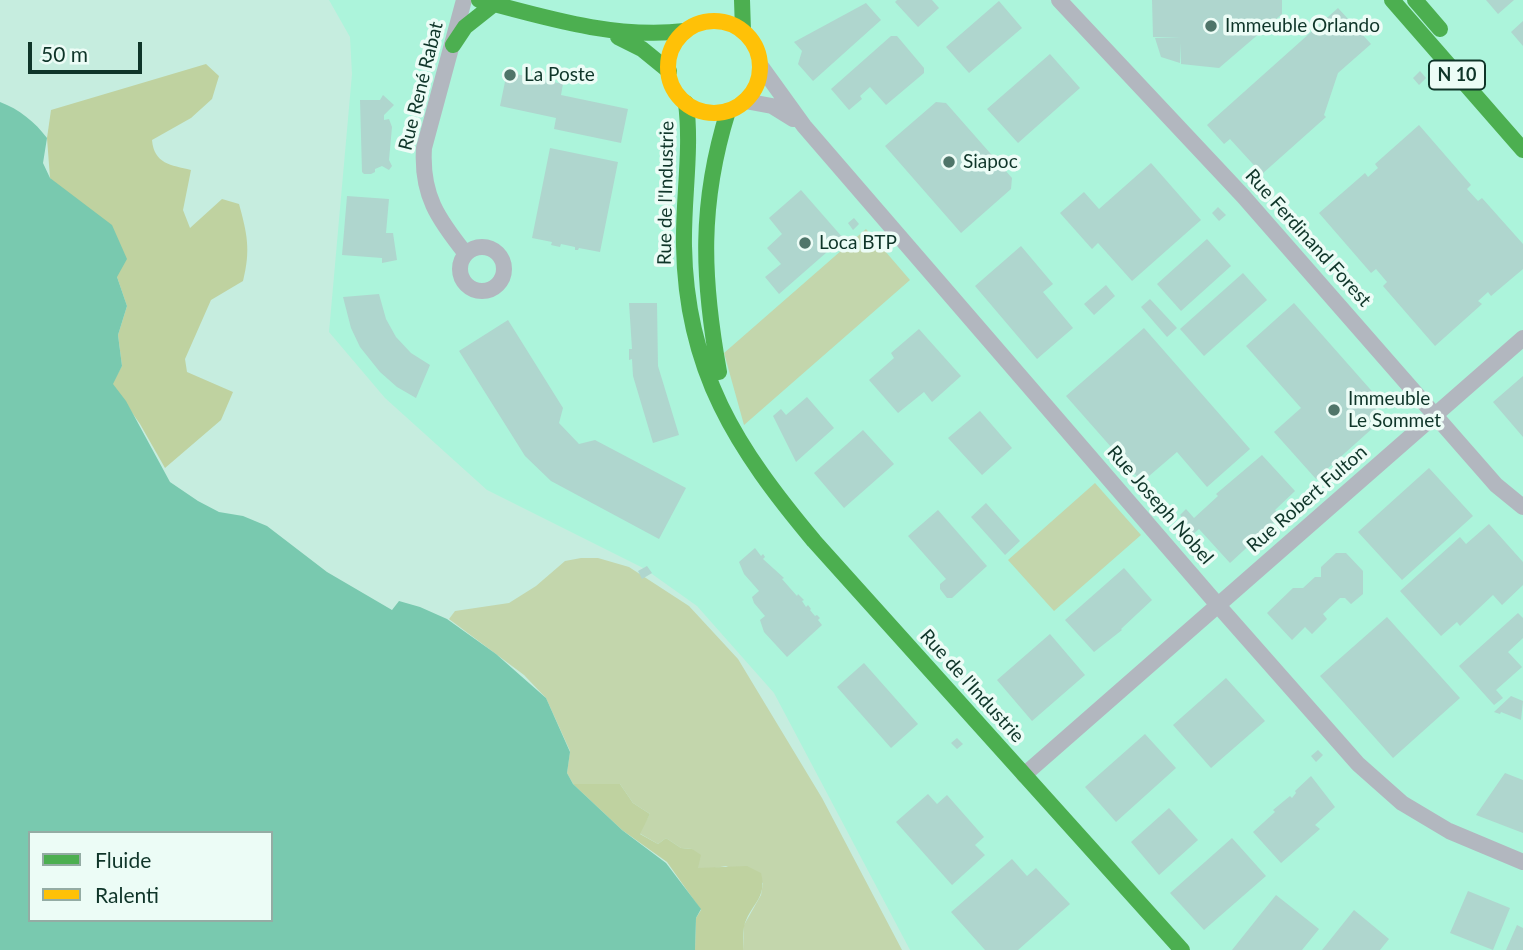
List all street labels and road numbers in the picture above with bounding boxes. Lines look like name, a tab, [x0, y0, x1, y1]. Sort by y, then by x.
street label: Rue René Rabat	[394, 19, 448, 153]
road number: N 10	[1429, 60, 1485, 90]
street label: Rue de l'Industrie	[653, 121, 679, 265]
street label: Rue Ferdinand Forest	[1240, 165, 1376, 311]
street label: Rue Joseph Nobel	[1102, 441, 1218, 569]
street label: Rue Robert Fulton	[1242, 441, 1372, 557]
street label: Rue de l'Industrie	[915, 625, 1029, 747]

